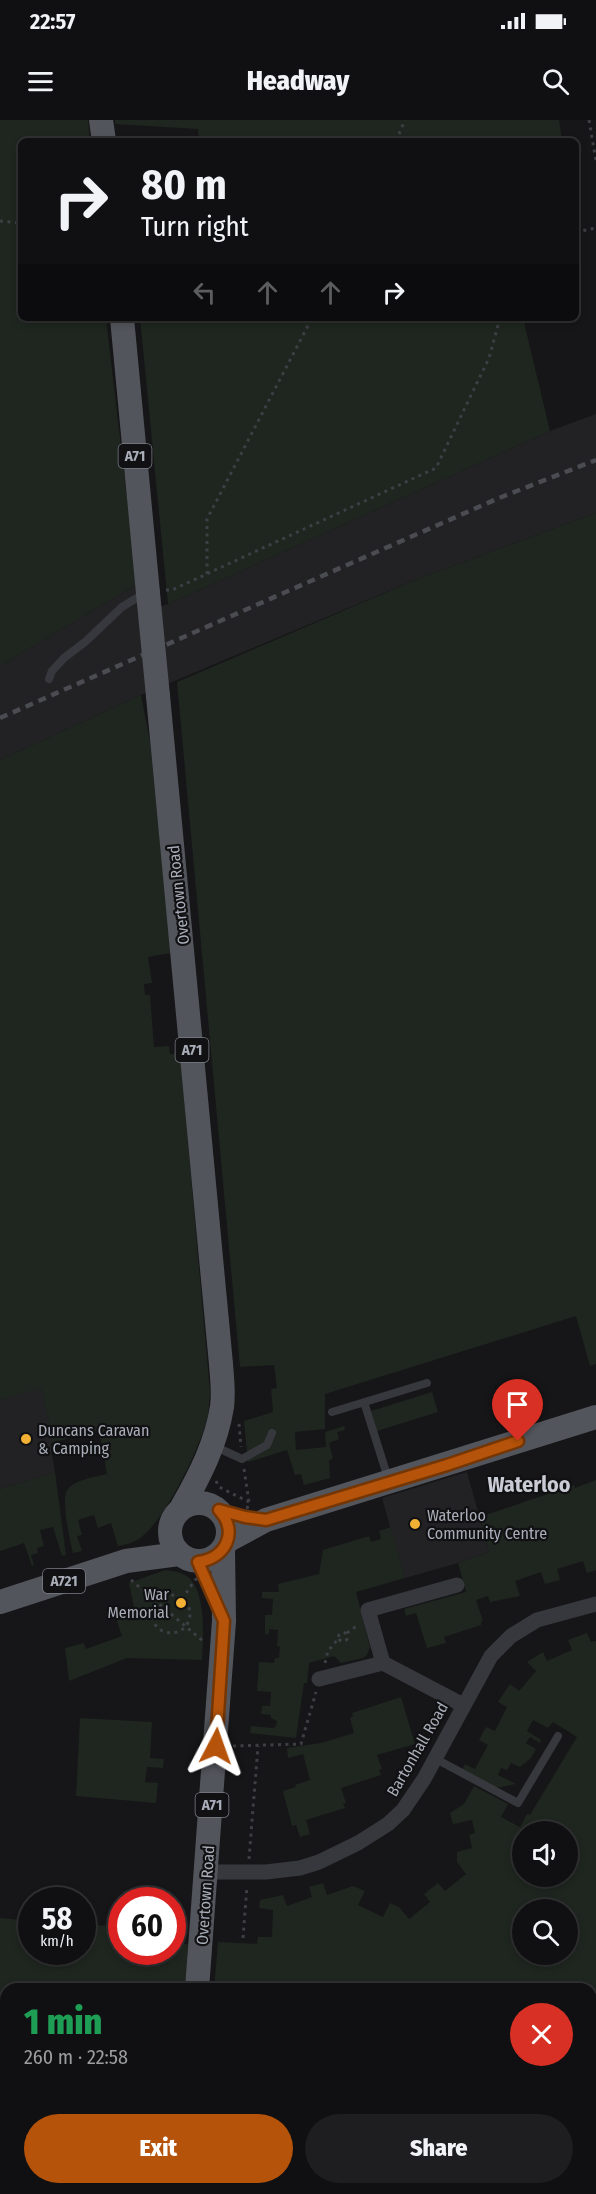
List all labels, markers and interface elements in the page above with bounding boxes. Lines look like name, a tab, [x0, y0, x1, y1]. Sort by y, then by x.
text: 22:57	[30, 8, 75, 35]
icon: menu	[24, 65, 57, 98]
text: Headway	[247, 65, 349, 97]
icon: search	[539, 65, 572, 98]
text: 80 m	[141, 160, 227, 210]
icon: right	[42, 162, 120, 240]
text: Turn right	[141, 211, 249, 243]
icon: left	[188, 276, 221, 309]
icon: ahead	[251, 276, 284, 309]
icon: ahead	[314, 276, 347, 309]
icon: right	[377, 276, 410, 309]
road number: A71	[118, 444, 152, 468]
street label: Overtown Road	[164, 844, 193, 946]
road number: A71	[176, 1038, 208, 1062]
pin	[492, 1379, 543, 1441]
icon: arrive	[501, 1388, 534, 1421]
place label: Duncans Caravan & Camping	[38, 1421, 149, 1458]
marker: Duncans Caravan & Camping	[19, 1432, 33, 1446]
district label: Waterloo	[487, 1471, 571, 1498]
place label: Waterloo Community Centre	[427, 1506, 547, 1543]
marker: Waterloo Community Centre	[408, 1517, 422, 1531]
road number: A721	[43, 1569, 85, 1593]
place label: War Memorial	[107, 1585, 169, 1622]
marker: War Memorial	[174, 1596, 188, 1610]
street label: Bartonhall Road	[383, 1699, 452, 1800]
position arrow	[184, 1714, 248, 1778]
road number: A71	[196, 1793, 228, 1817]
map controls	[512, 1821, 578, 1965]
button: sound	[512, 1821, 578, 1887]
street label: Overtown Road	[193, 1845, 218, 1945]
speed limit sign: 60	[108, 1887, 186, 1965]
button: search	[512, 1899, 578, 1965]
text: 58	[42, 1901, 72, 1937]
text: km/h	[40, 1932, 74, 1950]
text: 1 min	[24, 2000, 102, 2044]
button: close	[510, 2003, 573, 2066]
text: 260 m · 22:58	[24, 2045, 128, 2069]
button: Exit	[24, 2114, 293, 2183]
button: Share	[305, 2114, 573, 2183]

